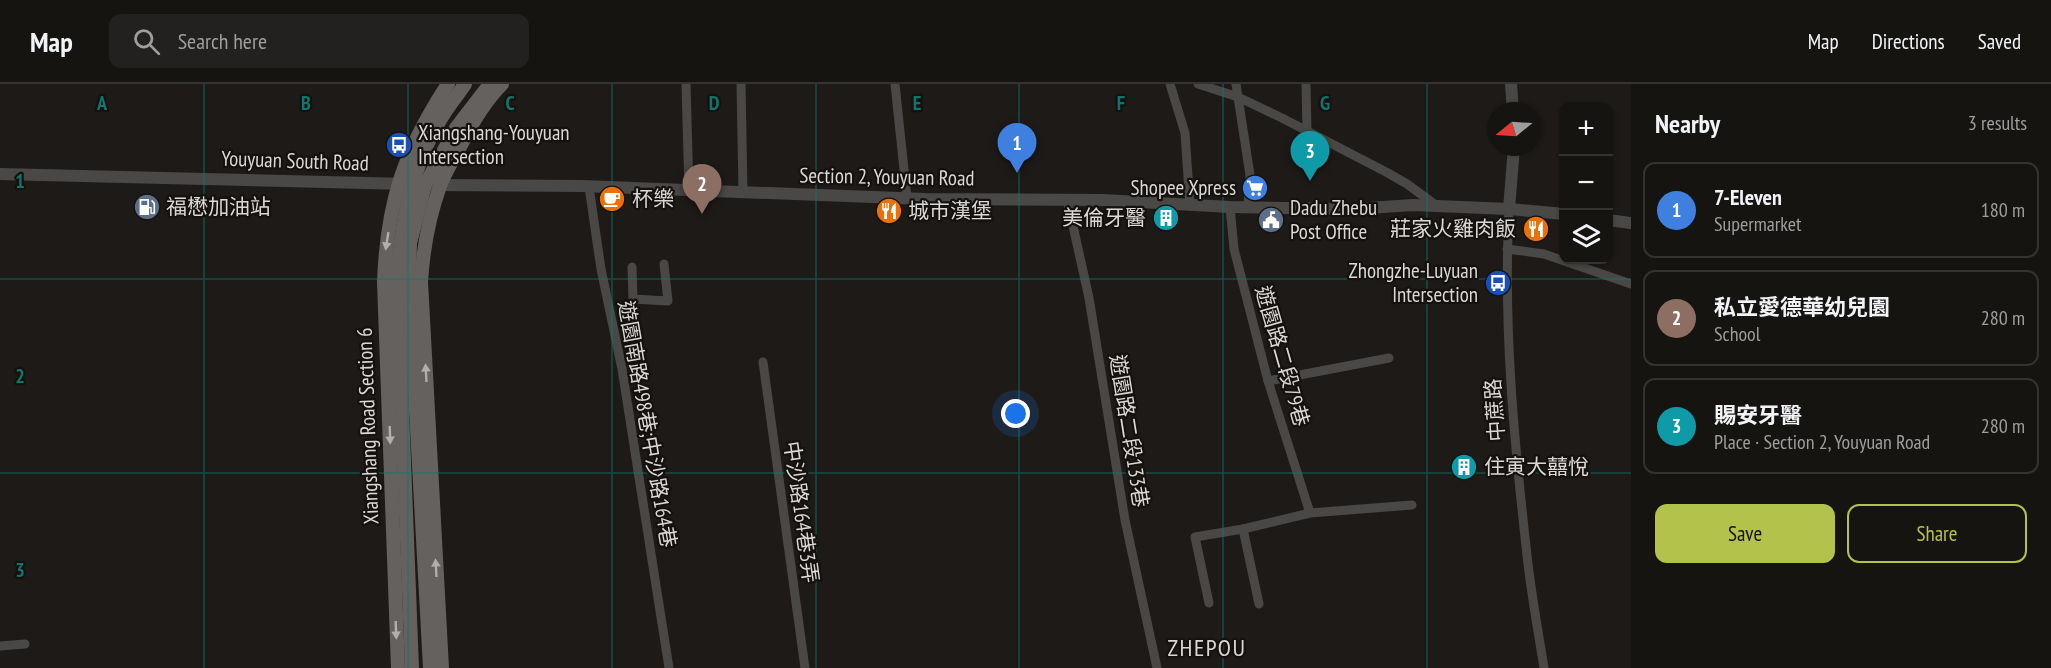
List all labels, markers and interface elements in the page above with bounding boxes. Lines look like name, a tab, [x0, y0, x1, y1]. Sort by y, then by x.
search box	[109, 14, 529, 68]
text: Map	[30, 23, 73, 60]
icon: search	[130, 25, 163, 58]
text: Search here	[178, 27, 267, 55]
text: Map	[1808, 28, 1839, 55]
text: Directions	[1872, 28, 1945, 55]
text: Saved	[1978, 28, 2021, 55]
text: A	[96, 90, 108, 116]
text: B	[301, 90, 311, 116]
text: C	[505, 90, 515, 116]
text: D	[709, 90, 720, 116]
text: E	[913, 90, 921, 116]
text: F	[1117, 90, 1125, 116]
text: G	[1320, 90, 1330, 116]
north arrow	[1487, 102, 1541, 156]
map controls	[1559, 102, 1613, 264]
button: +	[1559, 102, 1613, 156]
text: Nearby	[1655, 107, 1720, 140]
text: 3 results	[1968, 110, 2027, 136]
place label: Xiangshang-Youyuan Intersection	[418, 119, 570, 170]
pin: 1	[998, 124, 1036, 173]
bus stop icon: Xiangshang-Youyuan Intersection	[384, 130, 414, 160]
pin: 3	[1290, 132, 1330, 181]
street label: Youyuan South Road	[221, 144, 369, 177]
button: −	[1559, 156, 1613, 210]
street label: Section 2, Youyuan Road	[799, 161, 975, 192]
pin: 2	[682, 164, 722, 214]
text: 1	[15, 168, 25, 194]
supermarket icon: Shopee Xpress	[1240, 173, 1270, 203]
place label: Shopee Xpress	[1131, 174, 1236, 201]
text: 7-Eleven	[1714, 183, 1782, 211]
cafe icon: 杯樂	[597, 184, 627, 214]
place label: 杯樂	[632, 185, 674, 212]
fuel station icon: 福懋加油站	[132, 192, 162, 222]
place label: 福懋加油站	[166, 193, 271, 220]
place label: Dadu Zhebu Post Office	[1290, 194, 1377, 245]
restaurant icon: 城市漢堡	[874, 196, 904, 226]
place label: 城市漢堡	[908, 197, 992, 224]
text: 1	[1672, 197, 1681, 223]
text: 180 m	[1981, 197, 2025, 223]
building icon: 美倫牙醫	[1151, 203, 1181, 233]
place label: 美倫牙醫	[1062, 204, 1146, 231]
public building icon: Dadu Zhebu Post Office	[1256, 205, 1286, 235]
button: layers	[1559, 210, 1613, 264]
text: Supermarket	[1714, 211, 1802, 237]
restaurant icon: 莊家火雞肉飯	[1521, 214, 1551, 244]
place label: 莊家火雞肉飯	[1390, 215, 1516, 242]
one-way arrow	[383, 231, 392, 250]
place label: Zhongzhe-Luyuan Intersection	[1348, 257, 1478, 308]
bus stop icon: Zhongzhe-Luyuan Intersection	[1483, 268, 1513, 298]
street label: 遊園路二段79巷	[1250, 282, 1315, 429]
text: 私立愛德華幼兒園	[1714, 293, 1890, 321]
street label: 遊園南路498巷;中沙路164巷	[612, 298, 683, 549]
text: 2	[1672, 305, 1681, 331]
text: 280 m	[1981, 305, 2025, 331]
text: School	[1714, 321, 1760, 347]
street label: Xiangshang Road Section 6	[351, 327, 384, 525]
street label: 遊園路二段133巷	[1104, 353, 1155, 509]
text: 2	[15, 363, 25, 389]
one-way arrow	[421, 363, 431, 382]
street label: 中蔗路	[1479, 378, 1510, 442]
your location	[1001, 399, 1030, 428]
text: 賜安牙醫	[1714, 401, 1802, 429]
text: 3	[1672, 413, 1681, 439]
text: 280 m	[1981, 413, 2025, 439]
one-way arrow	[385, 426, 394, 445]
text: Place · Section 2, Youyuan Road	[1714, 429, 1930, 455]
street label: 中沙路164巷3弄	[778, 439, 825, 585]
building icon: 住寅大囍悅	[1449, 452, 1479, 482]
place label: 住寅大囍悅	[1484, 453, 1589, 480]
button: Save	[1655, 504, 1835, 563]
button: Share	[1847, 504, 2027, 563]
text: 3	[15, 557, 25, 583]
one-way arrow	[432, 558, 441, 577]
one-way arrow	[392, 621, 401, 640]
district label: ZHEPOU	[1168, 632, 1246, 663]

